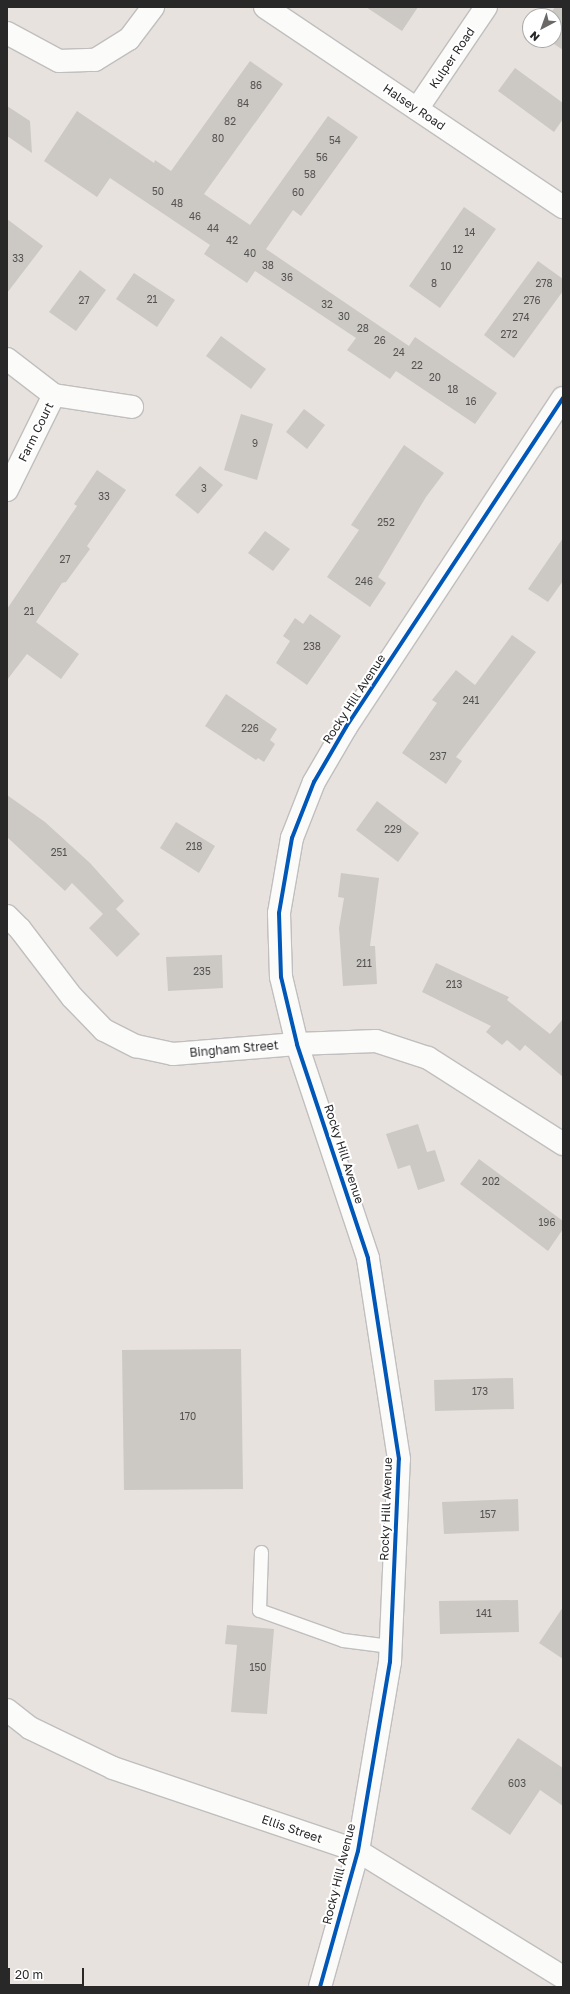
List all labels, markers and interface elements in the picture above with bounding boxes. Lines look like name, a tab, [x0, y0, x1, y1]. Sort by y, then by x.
north arrow	[522, 8, 562, 48]
street label: Kulper Road	[426, 25, 478, 91]
text: N	[527, 29, 542, 44]
house number: 86	[250, 80, 262, 92]
street label: Halsey Road	[380, 81, 448, 133]
house number: 84	[237, 98, 249, 110]
house number: 82	[224, 116, 236, 128]
house number: 80	[212, 133, 224, 145]
house number: 54	[329, 135, 341, 147]
house number: 56	[316, 152, 328, 164]
house number: 58	[304, 169, 316, 181]
house number: 50	[152, 186, 164, 198]
house number: 60	[292, 187, 304, 199]
house number: 48	[171, 198, 183, 210]
house number: 46	[189, 211, 201, 223]
house number: 44	[207, 223, 219, 235]
house number: 14	[465, 227, 475, 239]
house number: 42	[226, 235, 238, 247]
house number: 12	[453, 244, 463, 256]
house number: 40	[244, 248, 256, 260]
house number: 33	[12, 253, 24, 265]
house number: 38	[262, 260, 274, 272]
house number: 10	[440, 261, 452, 273]
house number: 36	[281, 272, 293, 284]
house number: 8	[431, 278, 437, 290]
house number: 278	[535, 278, 553, 290]
house number: 21	[147, 294, 157, 306]
house number: 27	[78, 295, 90, 307]
house number: 276	[523, 295, 541, 307]
house number: 32	[321, 299, 333, 311]
house number: 30	[338, 311, 350, 323]
house number: 274	[512, 312, 530, 324]
house number: 28	[357, 323, 369, 335]
house number: 272	[501, 329, 517, 341]
house number: 26	[374, 335, 386, 347]
house number: 24	[393, 347, 405, 359]
house number: 22	[411, 360, 423, 372]
house number: 20	[429, 372, 441, 384]
house number: 18	[448, 384, 458, 396]
house number: 16	[466, 396, 476, 408]
street label: Farm Court	[15, 400, 57, 464]
house number: 9	[252, 438, 258, 450]
house number: 3	[201, 483, 207, 495]
house number: 33	[98, 491, 110, 503]
house number: 252	[377, 517, 395, 529]
house number: 27	[59, 554, 71, 566]
house number: 246	[355, 576, 373, 588]
house number: 21	[24, 606, 34, 618]
house number: 238	[303, 641, 321, 653]
street label: Rocky Hill Avenue	[320, 652, 388, 746]
house number: 241	[463, 695, 479, 707]
house number: 226	[241, 723, 259, 735]
house number: 237	[430, 751, 446, 763]
house number: 229	[384, 824, 402, 836]
house number: 218	[186, 841, 202, 853]
house number: 251	[51, 847, 67, 859]
house number: 211	[356, 958, 372, 970]
house number: 235	[193, 966, 211, 978]
house number: 213	[446, 979, 462, 991]
street label: Bingham Street	[189, 1038, 279, 1060]
street label: Rocky Hill Avenue	[321, 1102, 367, 1206]
house number: 202	[482, 1176, 500, 1188]
house number: 196	[539, 1217, 555, 1229]
house number: 173	[472, 1386, 488, 1398]
house number: 170	[180, 1411, 196, 1423]
street label: Rocky Hill Avenue	[377, 1457, 395, 1561]
house number: 157	[480, 1509, 496, 1521]
house number: 141	[476, 1608, 492, 1620]
house number: 150	[250, 1662, 266, 1674]
house number: 603	[508, 1778, 526, 1790]
street label: Ellis Street	[260, 1812, 324, 1846]
street label: Rocky Hill Avenue	[319, 1822, 359, 1926]
scale bar	[10, 1960, 86, 1986]
text: 20 m	[15, 1967, 43, 1982]

